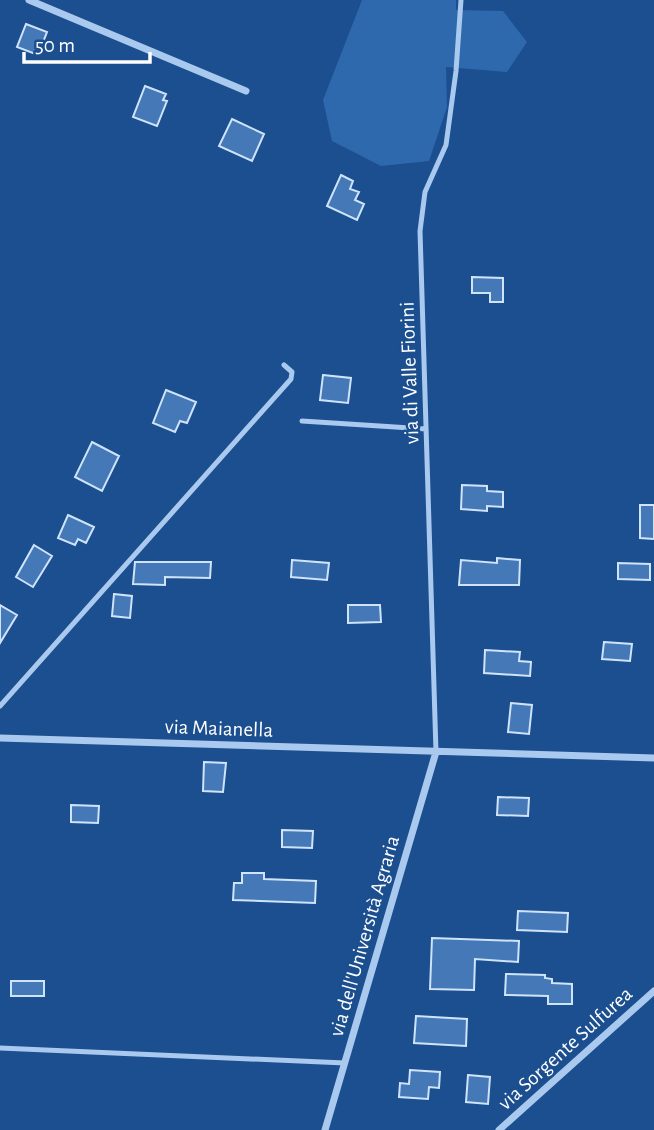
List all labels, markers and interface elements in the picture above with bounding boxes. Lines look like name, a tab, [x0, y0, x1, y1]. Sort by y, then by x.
scale bar	[24, 21, 150, 65]
text: 50 m	[35, 35, 75, 56]
street label: via di Valle Fiorini	[397, 301, 422, 445]
street label: via Maianella	[164, 716, 274, 741]
street label: via dell'Università Agraria	[326, 833, 403, 1039]
street label: via Sorgente Sulfurea	[494, 983, 637, 1114]

